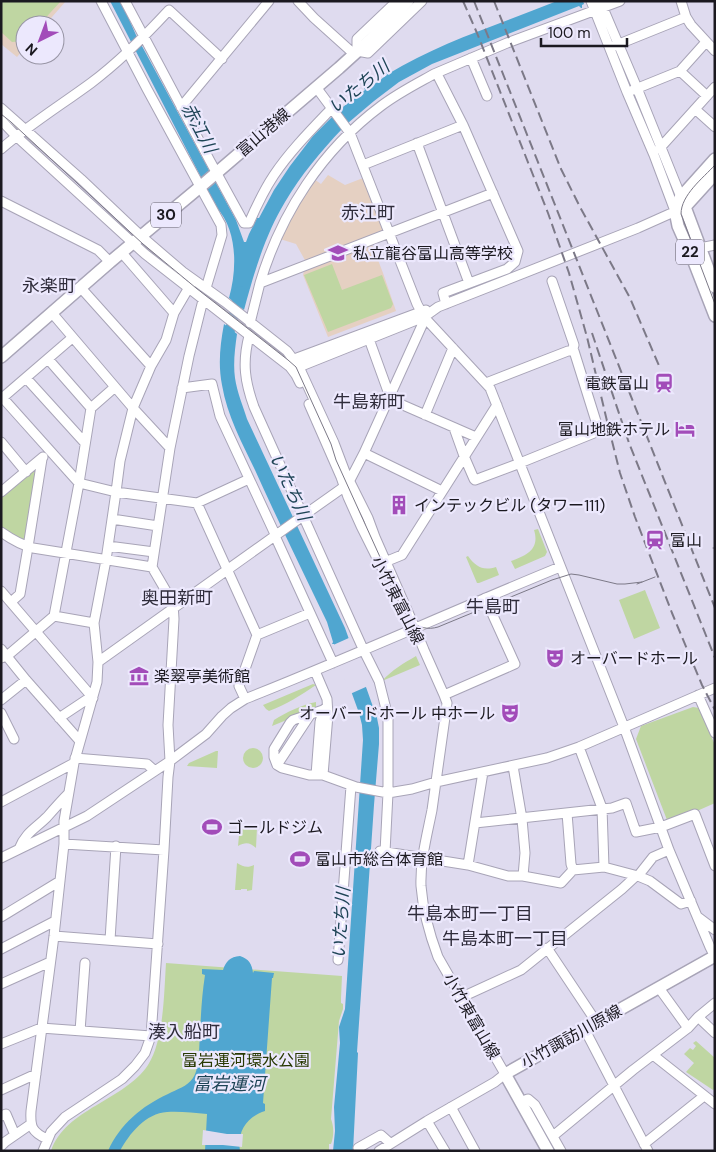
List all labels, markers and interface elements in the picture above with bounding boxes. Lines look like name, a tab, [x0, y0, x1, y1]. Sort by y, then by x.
north arrow	[15, 15, 65, 65]
scale bar	[541, 15, 627, 47]
text: 100 m	[548, 23, 591, 43]
text: N	[21, 40, 41, 60]
water label: いたち川	[323, 54, 396, 119]
water label: 赤江川	[176, 99, 223, 159]
street label: 富山港線	[232, 103, 294, 161]
district label: 赤江町	[341, 201, 395, 225]
road number: 30	[151, 202, 181, 228]
road number: 22	[676, 240, 704, 264]
school or university icon: 私立龍谷富山高等学校	[327, 242, 349, 264]
place label: 私立龍谷富山高等学校	[353, 243, 513, 264]
district label: 永楽町	[22, 274, 76, 298]
station icon: 電鉄富山	[653, 372, 675, 394]
place label: 電鉄富山	[585, 373, 649, 394]
district label: 牛島新町	[333, 390, 405, 414]
hotel icon: 富山地鉄ホテル	[674, 418, 696, 440]
place label: 富山地鉄ホテル	[558, 419, 670, 440]
water label: いたち川	[264, 449, 317, 527]
building icon: インテックビル (タワー111)	[388, 494, 410, 516]
place label: インテックビル (タワー111)	[414, 495, 605, 516]
station icon: 富山	[644, 529, 666, 551]
place label: 富山	[670, 530, 702, 551]
street label: 小竹東富山線	[366, 553, 429, 648]
district label: 奥田新町	[141, 586, 213, 610]
district label: 牛島町	[466, 595, 520, 619]
theatre icon: オーバードホール	[544, 647, 566, 669]
place label: オーバードホール	[570, 648, 698, 669]
museum icon: 楽翠亭美術館	[128, 665, 150, 687]
place label: 楽翠亭美術館	[154, 666, 250, 687]
theatre icon: オーバードホール 中ホール	[499, 702, 521, 724]
place label: オーバードホール 中ホール	[299, 703, 495, 724]
sports icon: ゴールドジム	[201, 816, 223, 838]
place label: ゴールドジム	[227, 817, 323, 838]
sports icon: 富山市総合体育館	[289, 848, 311, 870]
place label: 富山市総合体育館	[315, 849, 443, 870]
water label: いたち川	[327, 884, 356, 960]
district label: 牛島本町一丁目	[407, 902, 533, 926]
district label: 牛島本町一丁目	[442, 927, 568, 951]
street label: 小竹東富山線	[438, 969, 505, 1063]
street label: 小竹諏訪川原線	[517, 1000, 625, 1073]
district label: 湊入船町	[148, 1020, 220, 1044]
park label: 富岩運河環水公園	[182, 1050, 310, 1071]
water label: 富岩運河	[193, 1072, 268, 1096]

